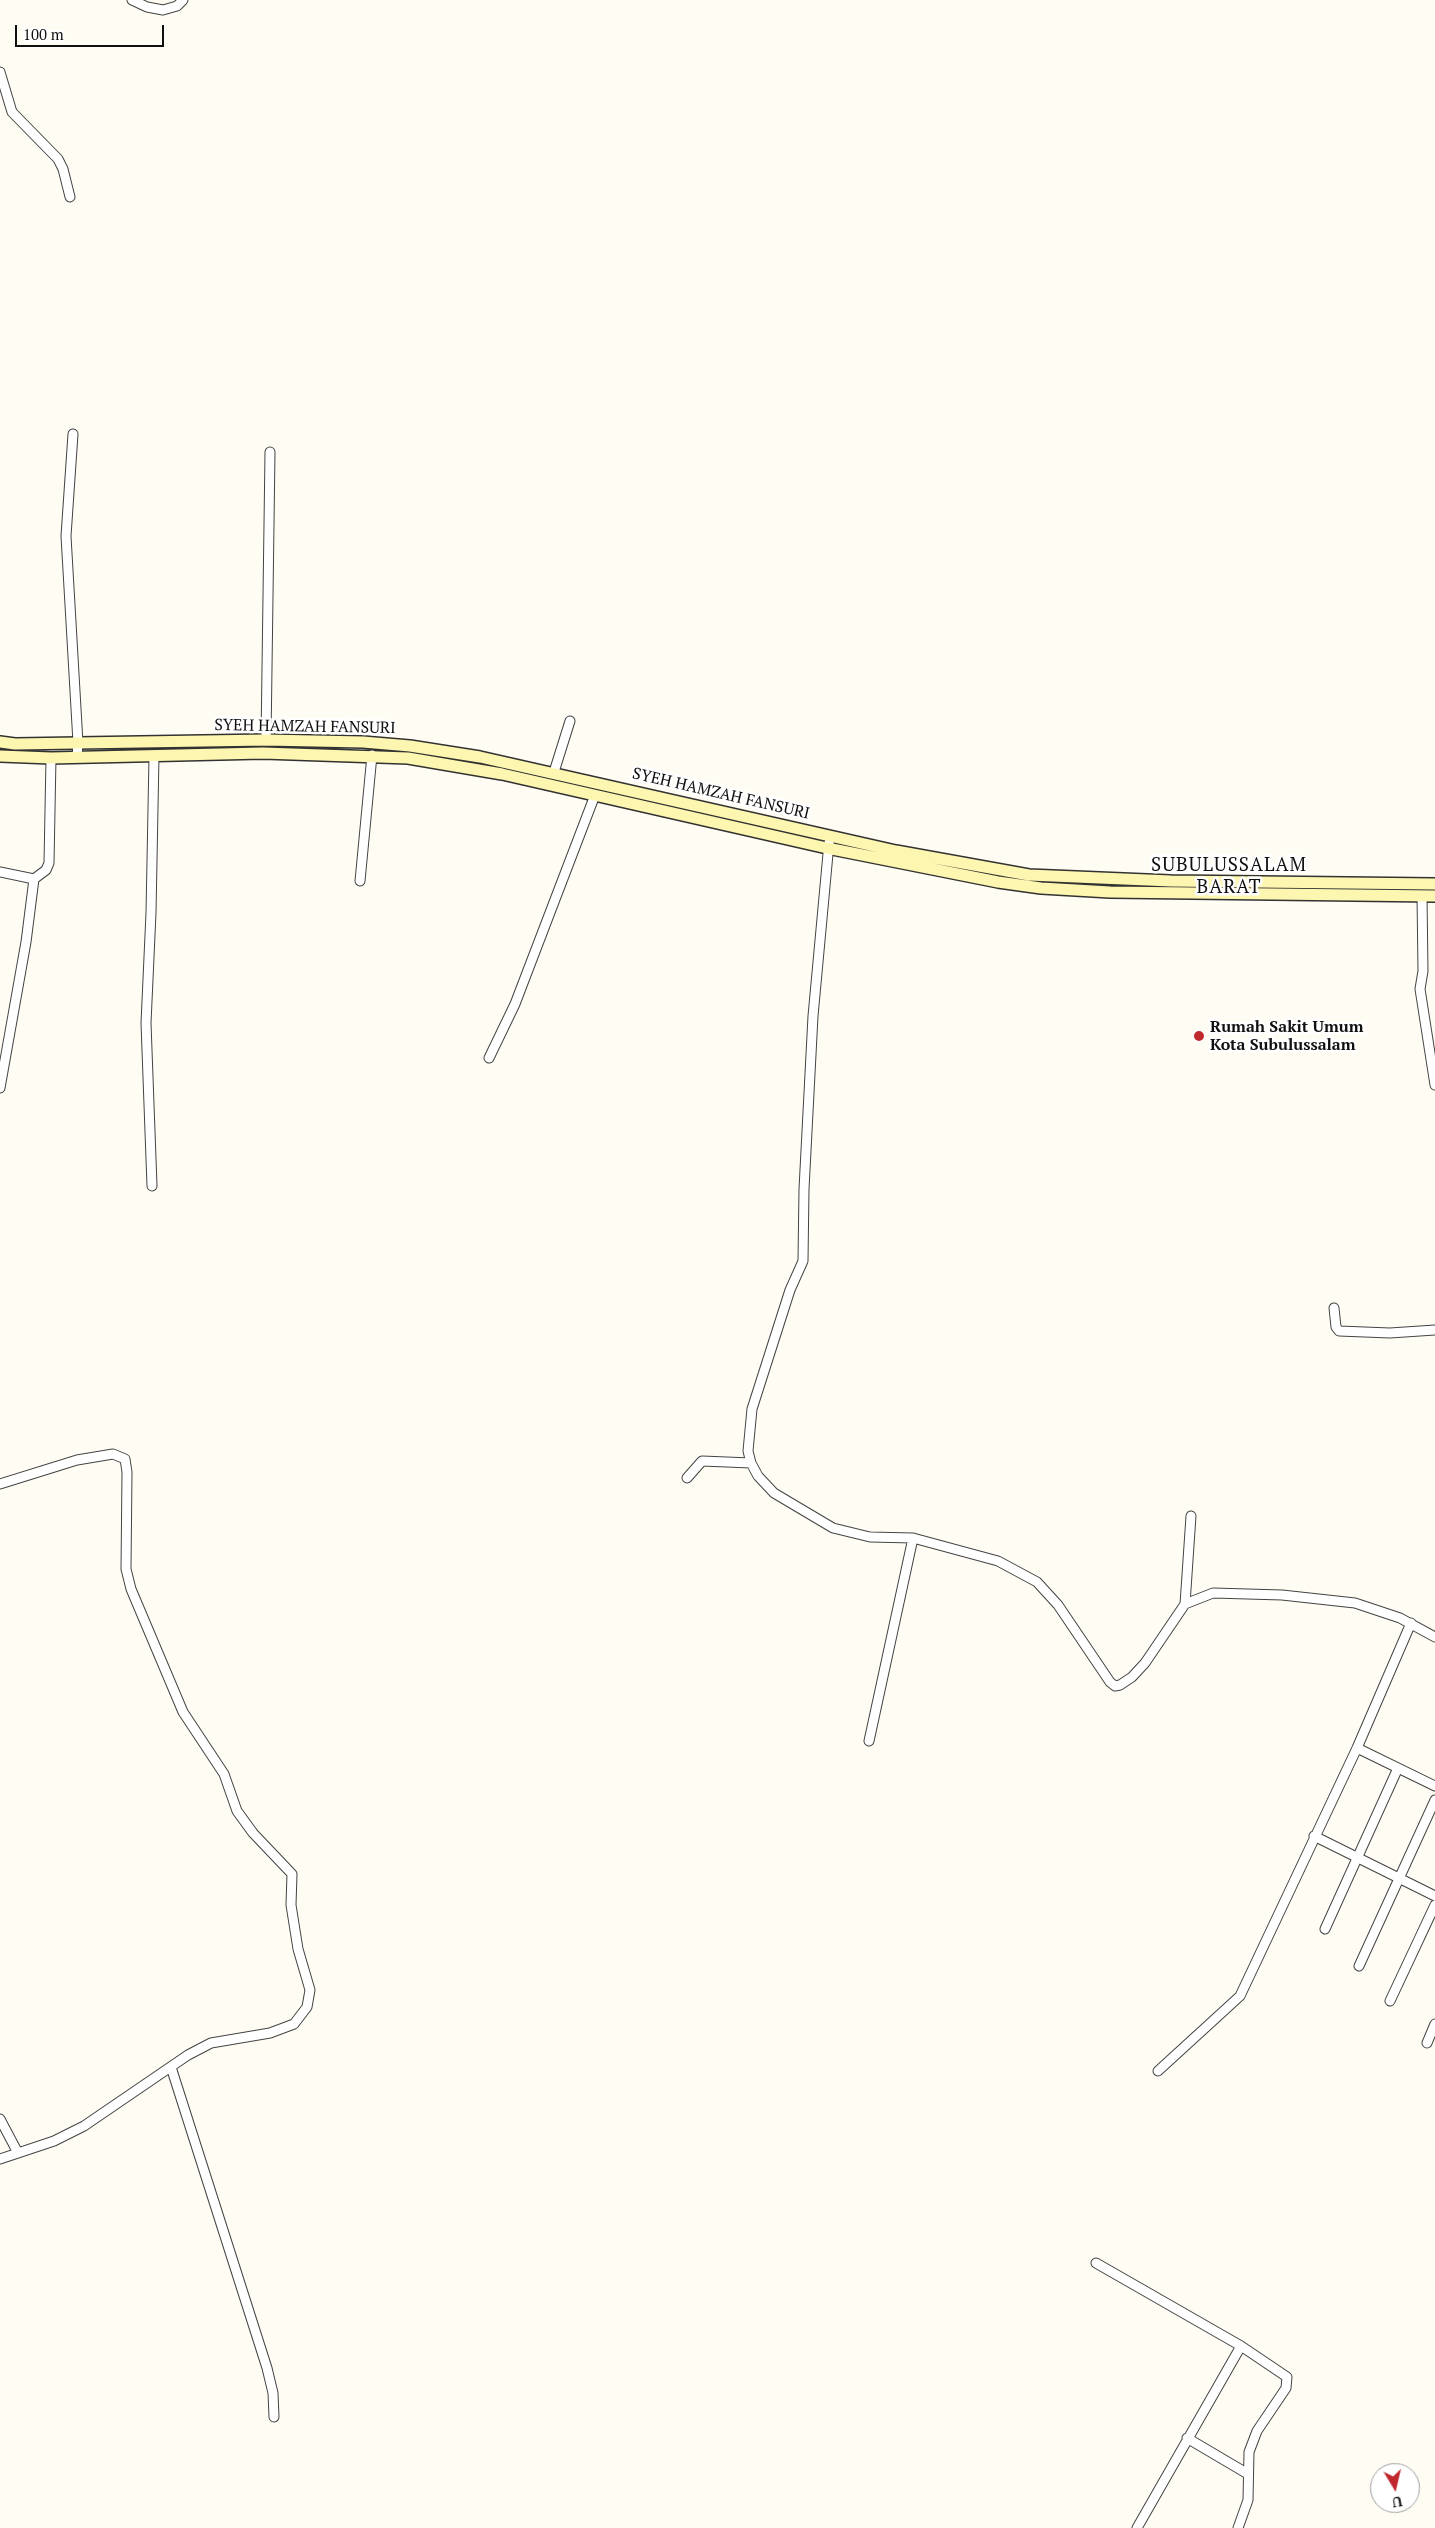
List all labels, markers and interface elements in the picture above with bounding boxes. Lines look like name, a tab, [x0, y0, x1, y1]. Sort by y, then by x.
scale bar	[18, 15, 166, 47]
text: 100 m	[23, 24, 64, 44]
street label: SYEH HAMZAH FANSURI	[214, 716, 396, 738]
street label: SYEH HAMZAH FANSURI	[630, 764, 812, 824]
district label: SUBULUSSALAM BARAT	[1150, 855, 1308, 899]
place label: Rumah Sakit Umum Kota Subulussalam	[1210, 1017, 1364, 1055]
marker: Rumah Sakit Umum Kota Subulussalam	[1192, 1029, 1206, 1043]
north arrow	[1370, 2463, 1420, 2513]
text: U	[1391, 2492, 1404, 2512]

